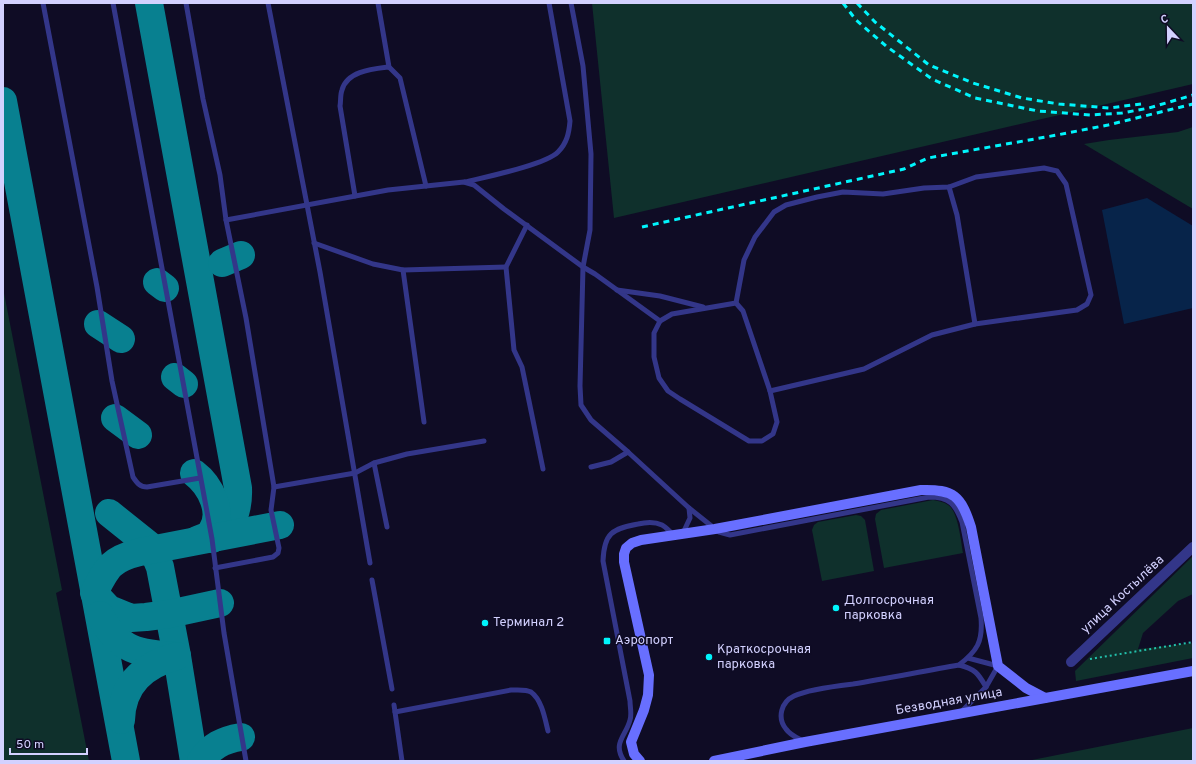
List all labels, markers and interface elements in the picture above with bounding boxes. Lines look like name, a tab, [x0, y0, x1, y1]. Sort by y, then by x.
north arrow	[1148, 8, 1188, 48]
text: С	[1159, 12, 1171, 27]
street label: улица Костылёва	[1078, 552, 1168, 638]
place label: Долгосрочная парковка	[844, 593, 934, 624]
marker: Долгосрочная парковка	[831, 603, 841, 613]
place label: Терминал 2	[493, 615, 564, 631]
marker: Терминал 2	[480, 618, 490, 628]
place label: Аэропорт	[615, 633, 674, 649]
marker: Аэропорт	[602, 636, 612, 646]
place label: Краткосрочная парковка	[717, 642, 811, 673]
marker: Краткосрочная парковка	[704, 652, 714, 662]
street label: Безводная улица	[894, 685, 1004, 719]
scale bar	[10, 730, 87, 756]
text: 50 m	[16, 737, 44, 753]

